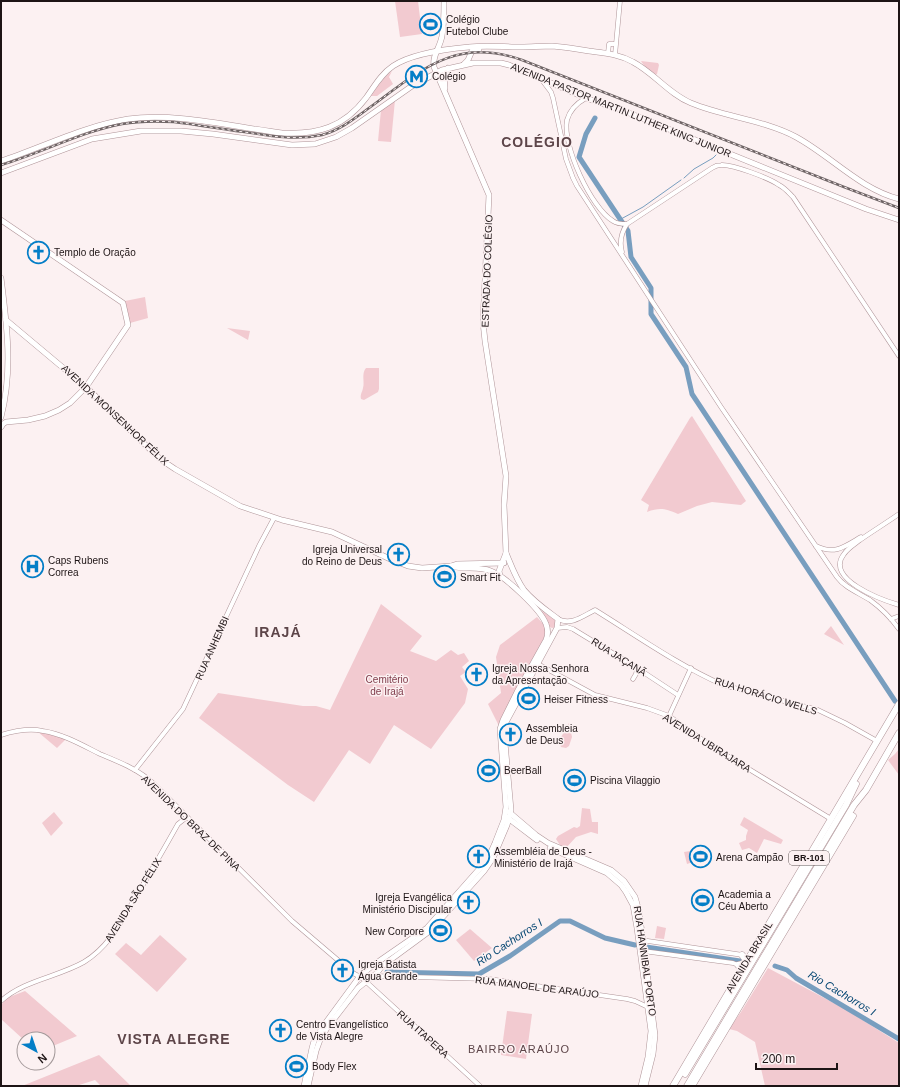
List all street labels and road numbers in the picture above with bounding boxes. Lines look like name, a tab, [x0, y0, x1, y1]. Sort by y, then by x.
street label: AVENIDA PASTOR MARTIN LUTHER KING JUNIOR	[509, 61, 733, 159]
street label: ESTRADA DO COLÉGIO	[479, 214, 494, 328]
street label: AVENIDA MONSENHOR FÉLIX	[59, 362, 172, 468]
street label: RUA ANHEMBI	[193, 615, 231, 681]
street label: RUA JAÇANÃ	[589, 635, 649, 678]
street label: RUA HORÁCIO WELLS	[713, 674, 819, 717]
street label: AVENIDA UBIRAJARA	[661, 711, 753, 775]
street label: AVENIDA DO BRAZ DE PINA	[139, 773, 243, 873]
road number: BR-101	[789, 851, 829, 865]
street label: AVENIDA SÃO FÉLIX	[102, 855, 164, 944]
street label: RUA HANNIBAL PORTO	[632, 905, 658, 1017]
street label: AVENIDA BRASIL	[723, 919, 775, 995]
street label: RUA MANOEL DE ARAÚJO	[474, 973, 600, 1000]
street label: RUA ITAPERA	[395, 1008, 451, 1060]

